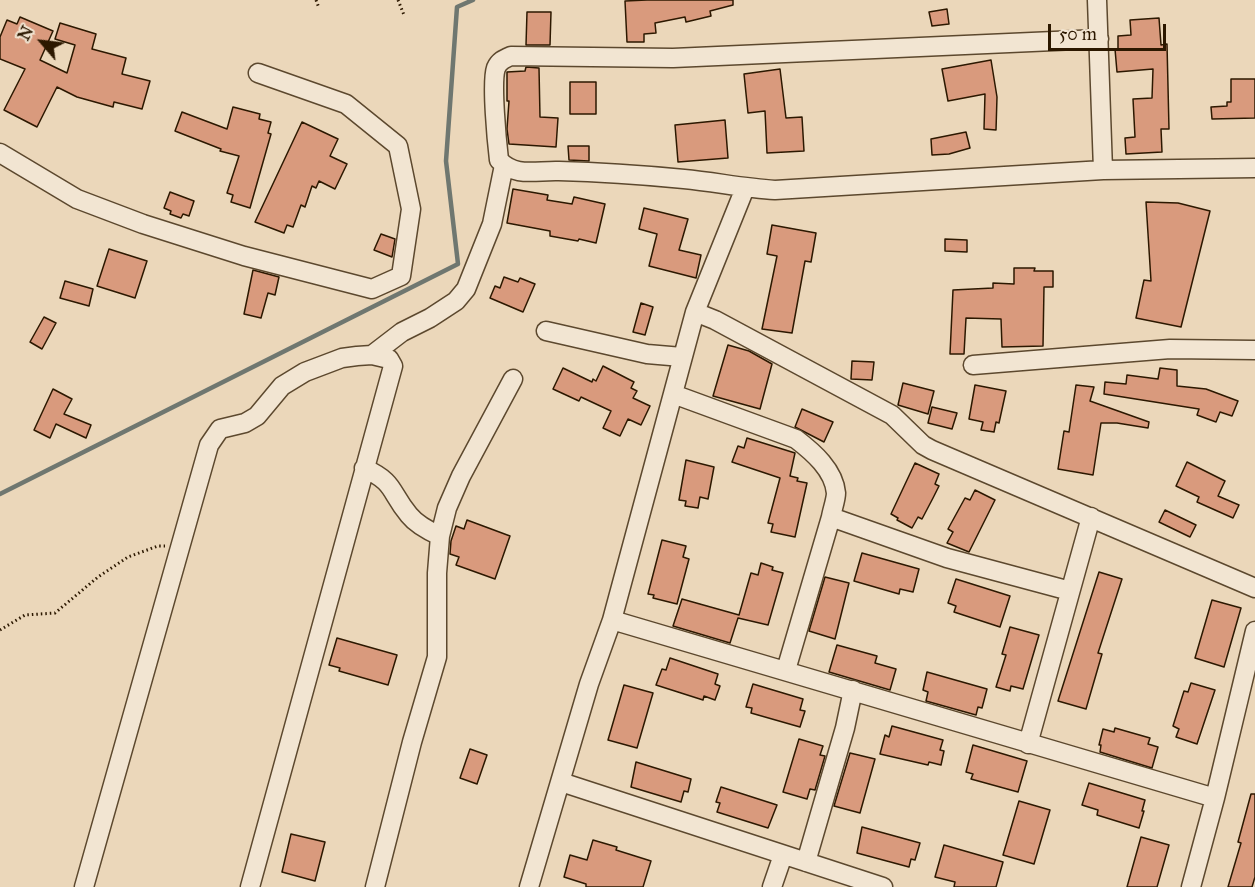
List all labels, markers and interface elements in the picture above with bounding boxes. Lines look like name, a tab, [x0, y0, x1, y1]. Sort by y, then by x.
north arrow	[12, 12, 72, 72]
scale bar	[1051, 12, 1170, 50]
text: N	[14, 23, 37, 44]
text: 50 m	[1059, 23, 1097, 45]

